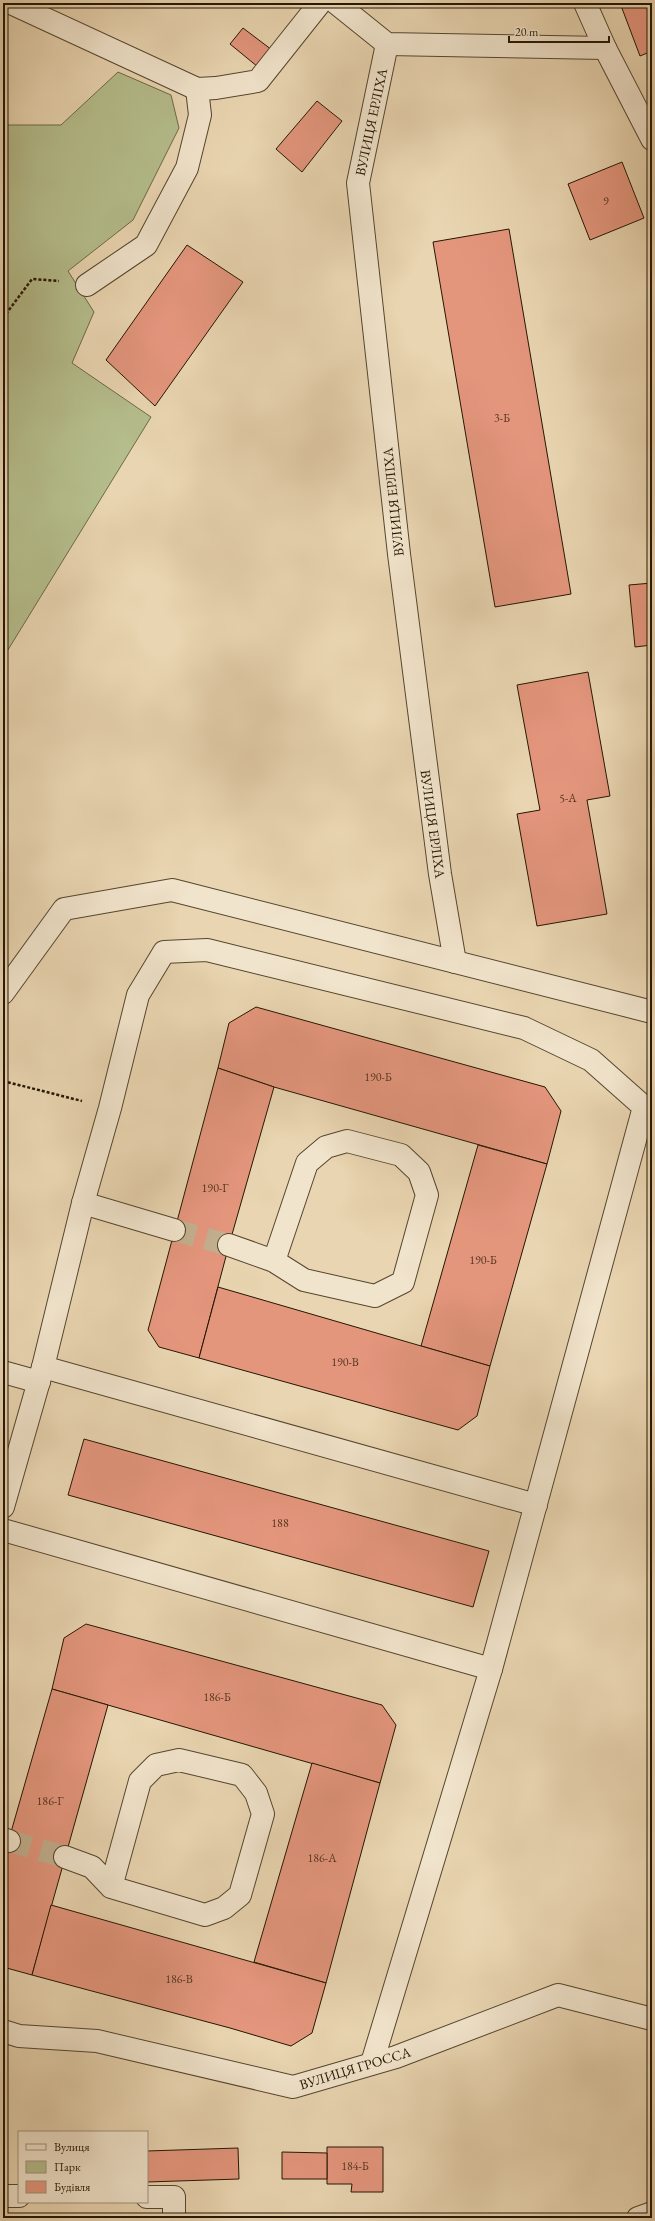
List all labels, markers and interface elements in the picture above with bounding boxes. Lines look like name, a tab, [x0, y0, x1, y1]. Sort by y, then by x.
scale bar	[509, 18, 609, 44]
text: 20 m	[515, 24, 539, 40]
street label: ВУЛИЦЯ ЕРЛІХА	[351, 66, 391, 177]
house number: 9	[603, 193, 609, 209]
house number: 3-Б	[494, 410, 510, 426]
street label: ВУЛИЦЯ ЕРЛІХА	[378, 446, 408, 557]
street label: ВУЛИЦЯ ЕРЛІХА	[416, 769, 450, 880]
house number: 5-А	[559, 790, 577, 806]
house number: 190-Б	[364, 1069, 392, 1085]
house number: 190-Г	[202, 1180, 229, 1196]
house number: 190-Б	[469, 1252, 497, 1268]
house number: 190-В	[331, 1354, 359, 1370]
house number: 188	[271, 1515, 289, 1531]
house number: 186-Б	[203, 1689, 231, 1705]
house number: 186-Г	[37, 1793, 64, 1809]
house number: 186-А	[308, 1850, 337, 1866]
house number: 186-В	[165, 1971, 193, 1987]
street label: ВУЛИЦЯ ГРОССА	[297, 2042, 413, 2093]
legend	[18, 2131, 148, 2203]
text: Вулиця	[54, 2139, 90, 2155]
house number: 184-Б	[341, 2158, 369, 2174]
text: Парк	[54, 2159, 81, 2175]
text: Будівля	[54, 2179, 91, 2195]

